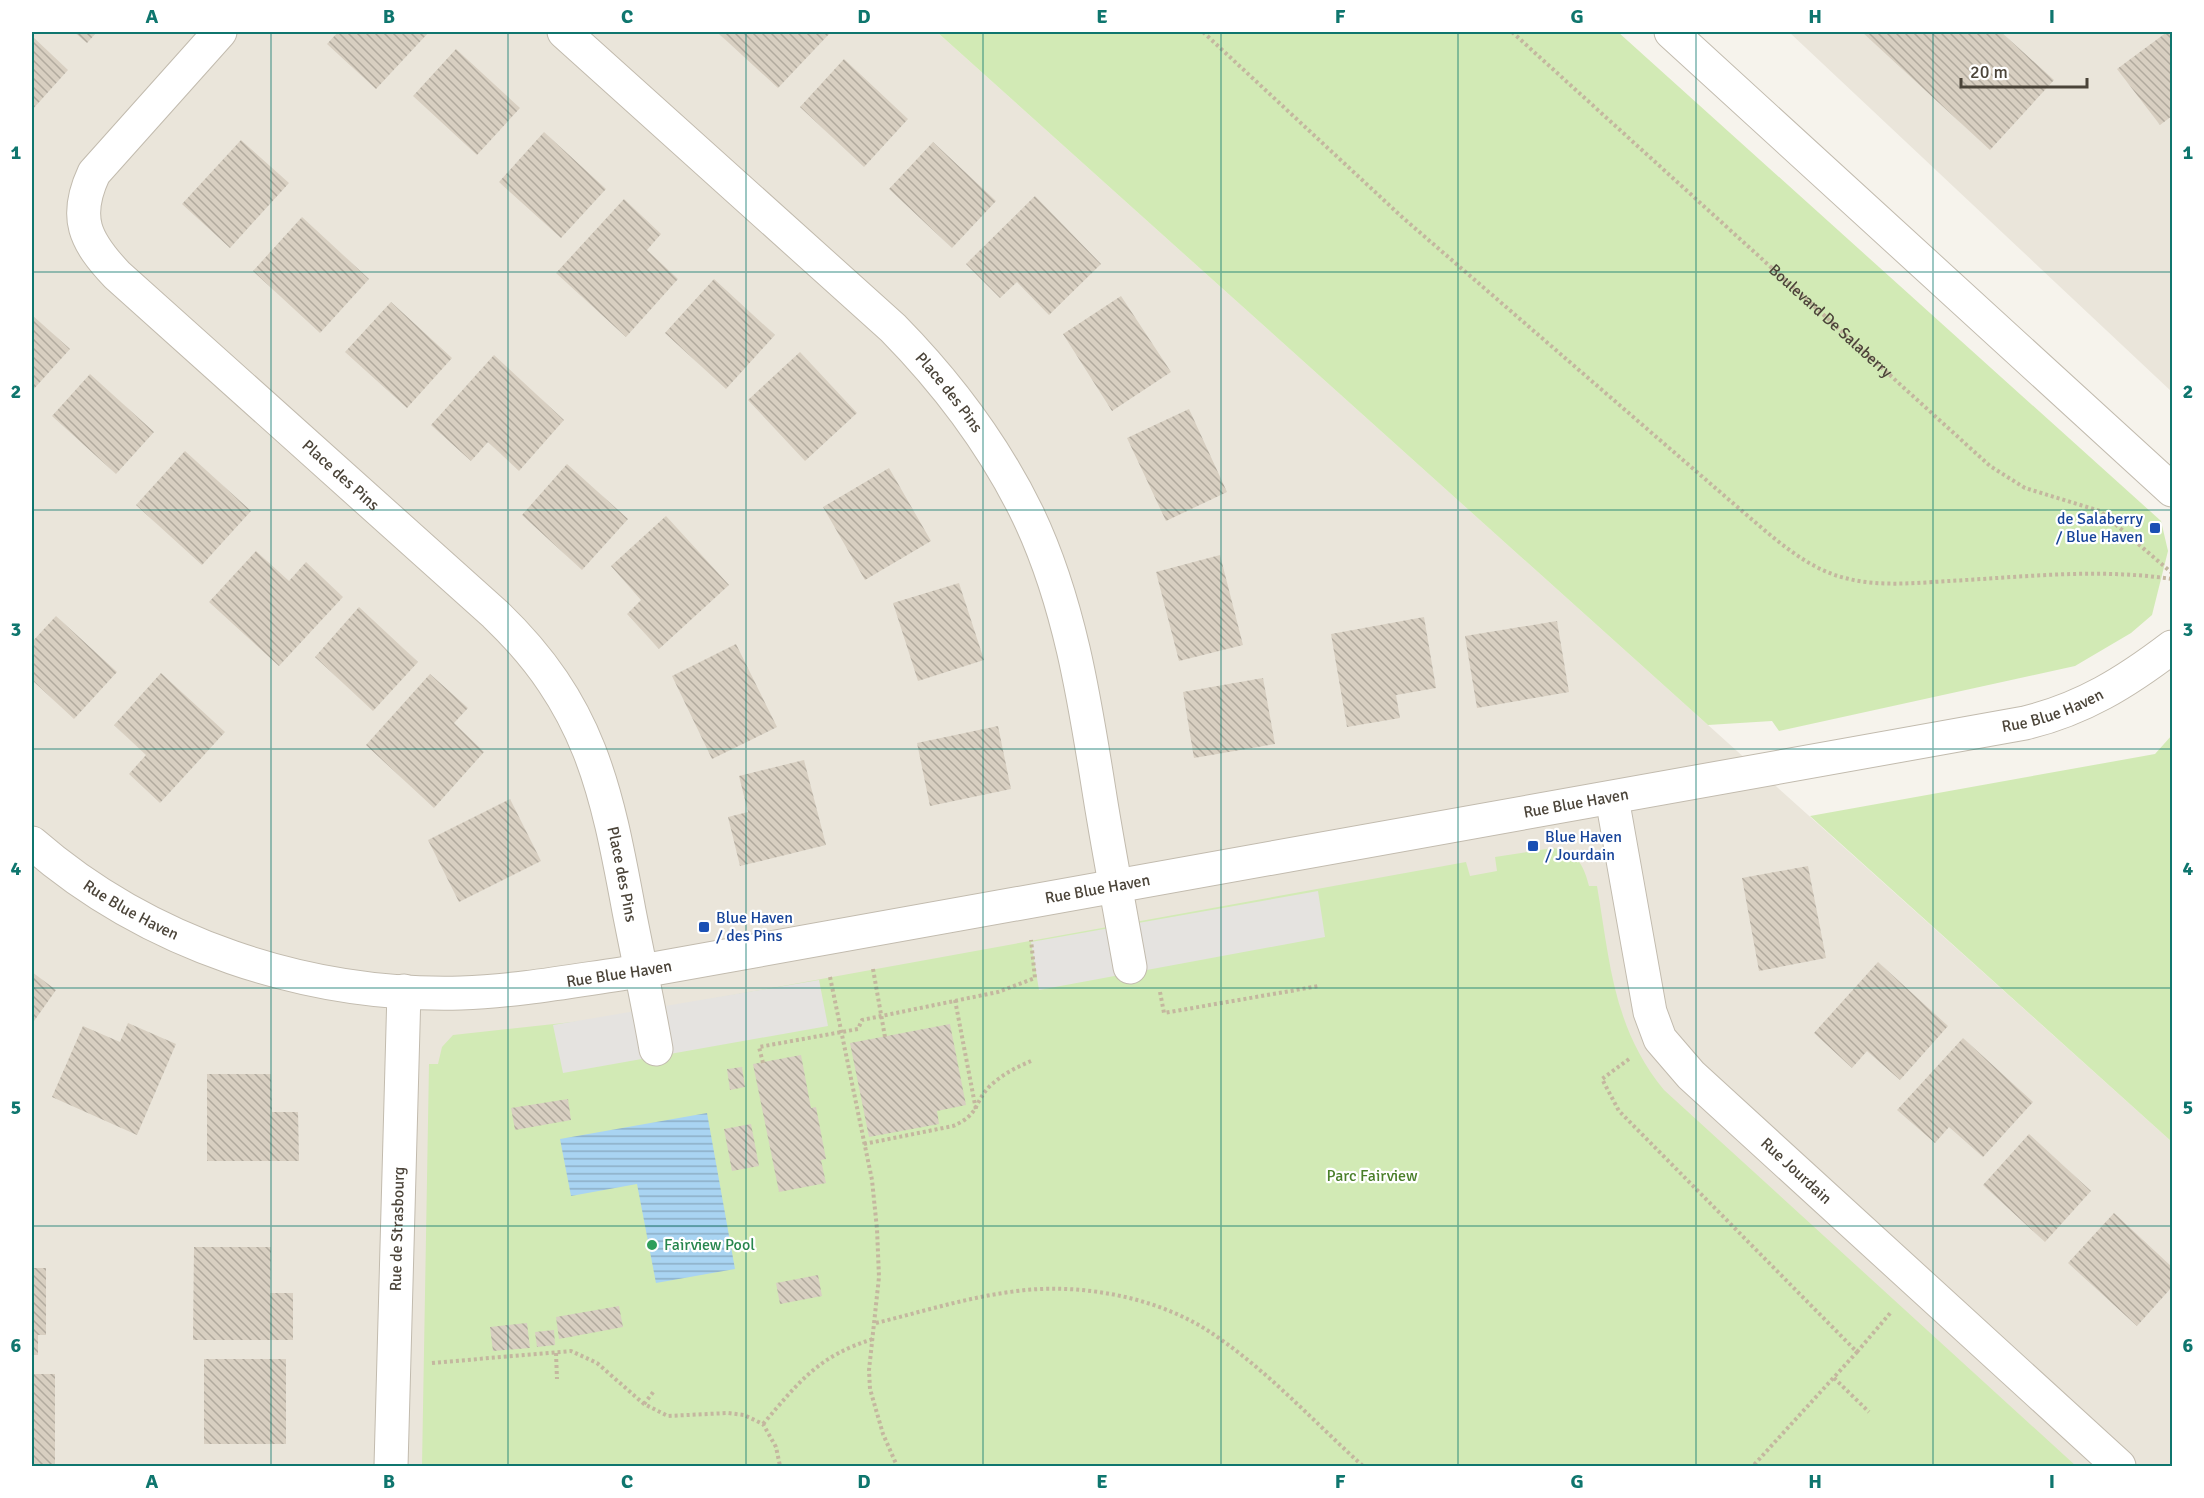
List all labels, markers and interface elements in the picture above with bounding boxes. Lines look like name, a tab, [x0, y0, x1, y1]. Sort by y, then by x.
text: A	[146, 4, 159, 29]
text: B	[383, 4, 395, 29]
text: C	[621, 4, 633, 29]
text: D	[857, 4, 871, 29]
text: E	[1096, 4, 1108, 29]
text: F	[1335, 4, 1346, 29]
text: G	[1570, 4, 1584, 29]
text: H	[1808, 4, 1822, 29]
text: I	[2049, 4, 2055, 29]
scale bar	[1961, 51, 2087, 89]
text: 20 m	[1970, 61, 2008, 83]
text: 1	[11, 140, 22, 165]
text: 1	[2183, 140, 2194, 165]
street label: Boulevard De Salaberry	[1764, 260, 1897, 383]
street label: Place des Pins	[911, 348, 987, 437]
text: 2	[11, 379, 21, 404]
text: 2	[2183, 379, 2193, 404]
street label: Place des Pins	[298, 435, 383, 515]
place label: de Salaberry / Blue Haven	[2056, 509, 2144, 547]
marker: de Salaberry / Blue Haven	[2148, 521, 2162, 535]
text: 3	[11, 617, 21, 642]
text: 3	[2183, 617, 2193, 642]
street label: Rue Blue Haven	[2000, 684, 2107, 737]
street label: Rue Blue Haven	[1522, 784, 1630, 823]
street label: Place des Pins	[602, 824, 641, 924]
place label: Blue Haven / Jourdain	[1545, 827, 1622, 865]
marker: Blue Haven / Jourdain	[1526, 839, 1540, 853]
text: 4	[11, 856, 22, 881]
text: 4	[2183, 856, 2194, 881]
street label: Rue Blue Haven	[1043, 870, 1152, 909]
street label: Rue Blue Haven	[79, 875, 182, 945]
place label: Blue Haven / des Pins	[716, 908, 793, 946]
marker: Blue Haven / des Pins	[697, 920, 711, 934]
street label: Rue Blue Haven	[565, 956, 673, 992]
text: 5	[11, 1095, 21, 1120]
text: 5	[2183, 1095, 2193, 1120]
street label: Rue Jourdain	[1756, 1134, 1836, 1209]
street label: Rue de Strasbourg	[386, 1166, 409, 1292]
park label: Parc Fairview	[1327, 1166, 1418, 1186]
place label: Fairview Pool	[664, 1235, 755, 1255]
marker: Fairview Pool	[645, 1238, 659, 1252]
text: 6	[11, 1333, 22, 1358]
text: 6	[2183, 1333, 2194, 1358]
text: A	[146, 1469, 159, 1494]
text: B	[383, 1469, 395, 1494]
text: C	[621, 1469, 633, 1494]
text: D	[857, 1469, 871, 1494]
text: E	[1096, 1469, 1108, 1494]
text: F	[1335, 1469, 1346, 1494]
text: G	[1570, 1469, 1584, 1494]
text: H	[1808, 1469, 1822, 1494]
text: I	[2049, 1469, 2055, 1494]

